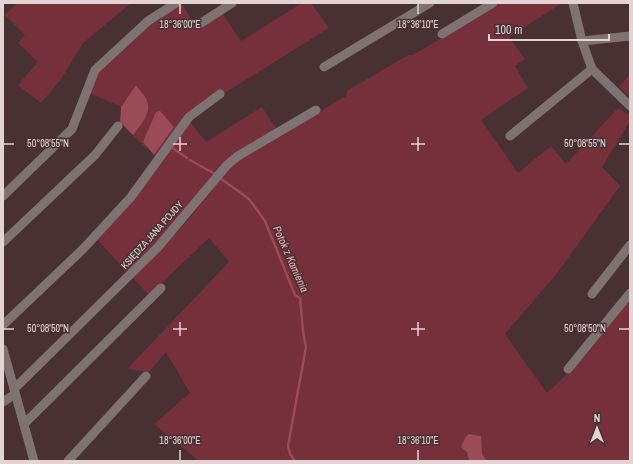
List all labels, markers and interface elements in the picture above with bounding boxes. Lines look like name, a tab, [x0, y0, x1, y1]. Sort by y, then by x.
scale bar	[489, 16, 609, 42]
text: 18°36'00"E	[159, 18, 201, 31]
text: 18°36'10"E	[397, 18, 439, 31]
text: 100 m	[495, 22, 522, 38]
text: 50°08'55"N	[27, 137, 69, 150]
text: 50°08'55"N	[564, 137, 606, 150]
street label: KSIĘDZA JANA POJDY	[118, 198, 186, 272]
water label: Potok z Kamienia	[270, 224, 312, 294]
text: 50°08'50"N	[27, 322, 69, 335]
text: 50°08'50"N	[564, 322, 606, 335]
north arrow	[577, 408, 617, 448]
text: N	[594, 411, 600, 425]
text: 18°36'00"E	[159, 434, 201, 447]
text: 18°36'10"E	[397, 434, 439, 447]

